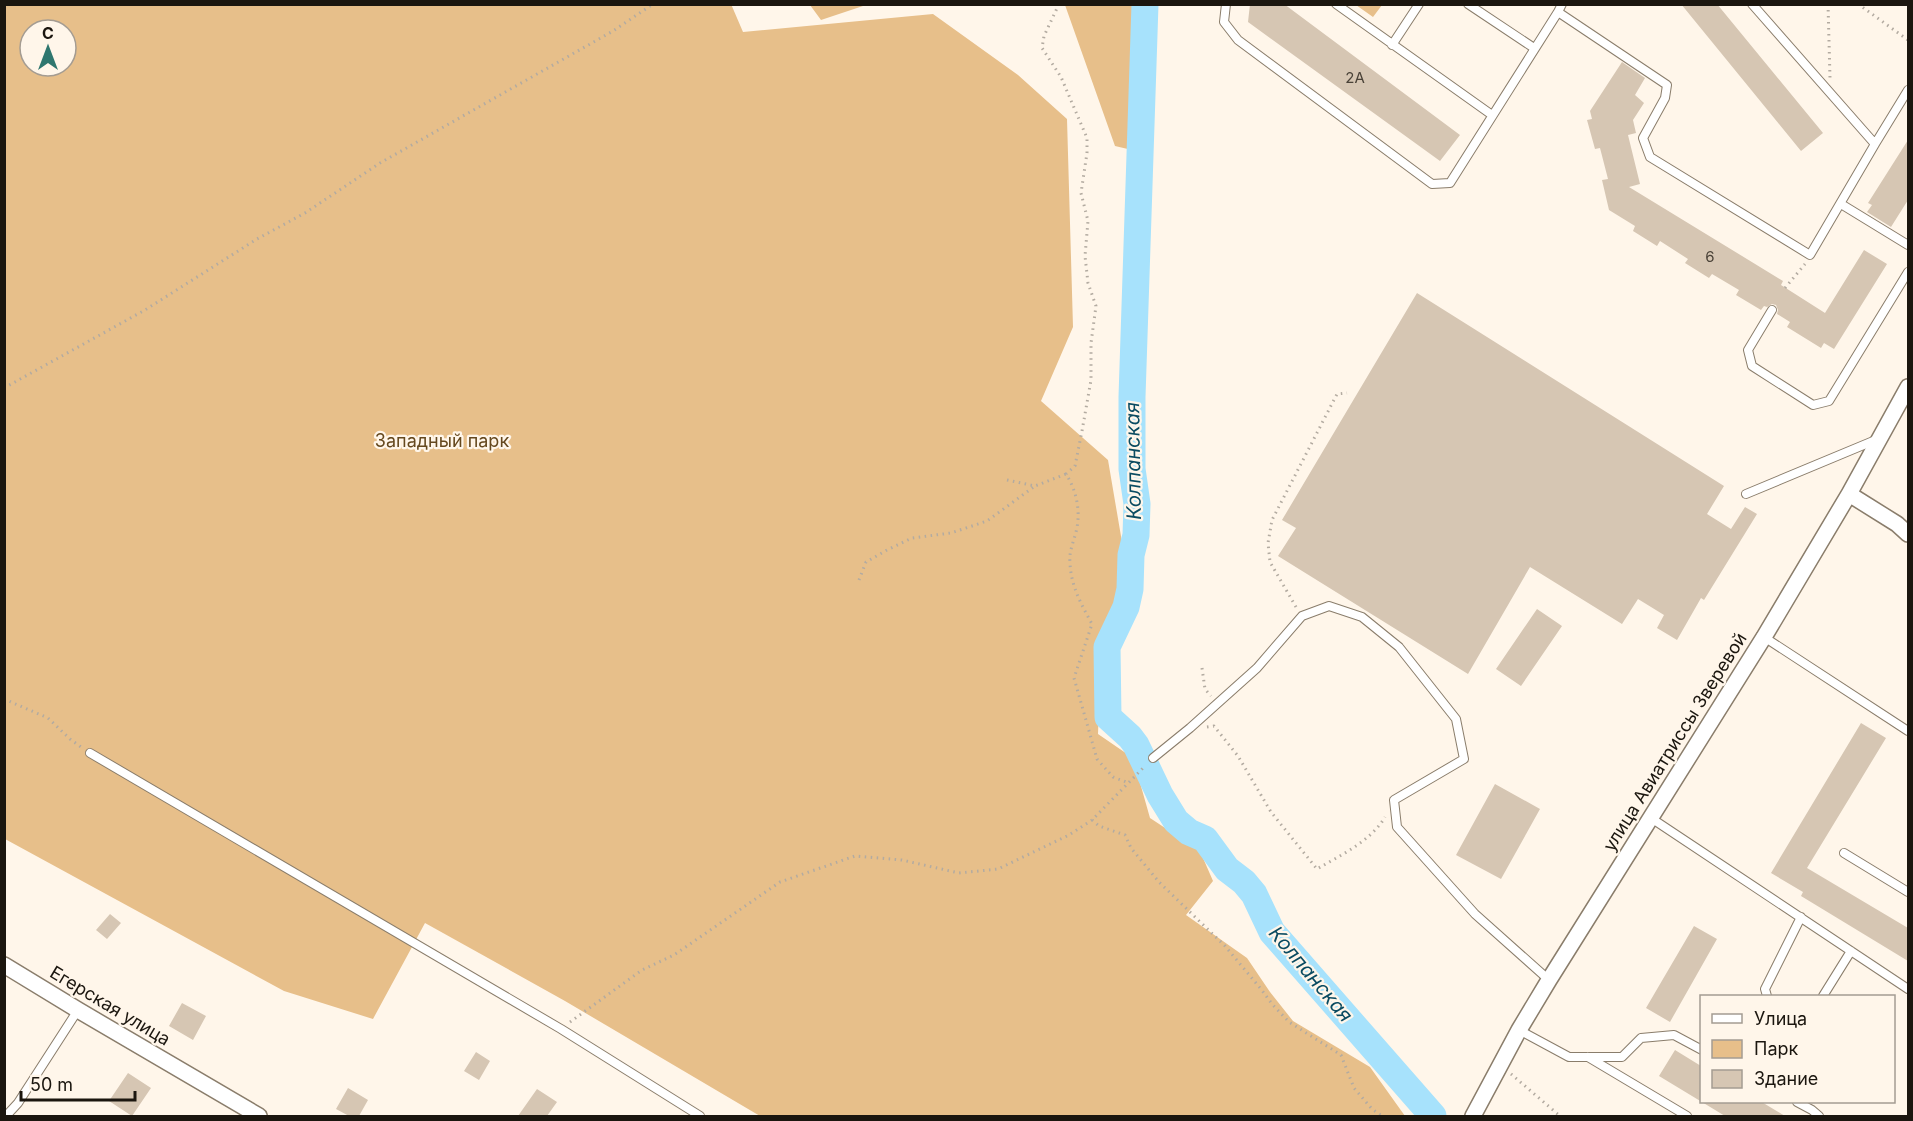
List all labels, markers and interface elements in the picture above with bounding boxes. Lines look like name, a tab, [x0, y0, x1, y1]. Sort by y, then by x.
north arrow	[18, 18, 78, 78]
text: С	[42, 23, 54, 43]
house number: 2А	[1345, 68, 1365, 87]
house number: 6	[1705, 247, 1715, 266]
water label: Колпанская	[1120, 402, 1146, 520]
park label: Западный парк	[375, 430, 509, 451]
street label: улица Авиатриссы Зверевой	[1598, 629, 1751, 855]
water label: Колпанская	[1264, 921, 1358, 1027]
street label: Егерская улица	[46, 961, 174, 1050]
legend	[1700, 995, 1895, 1103]
text: Улица	[1754, 1008, 1807, 1029]
text: Парк	[1754, 1038, 1799, 1059]
scale bar	[21, 1064, 135, 1102]
text: Здание	[1754, 1068, 1818, 1089]
text: 50 m	[30, 1074, 73, 1095]

